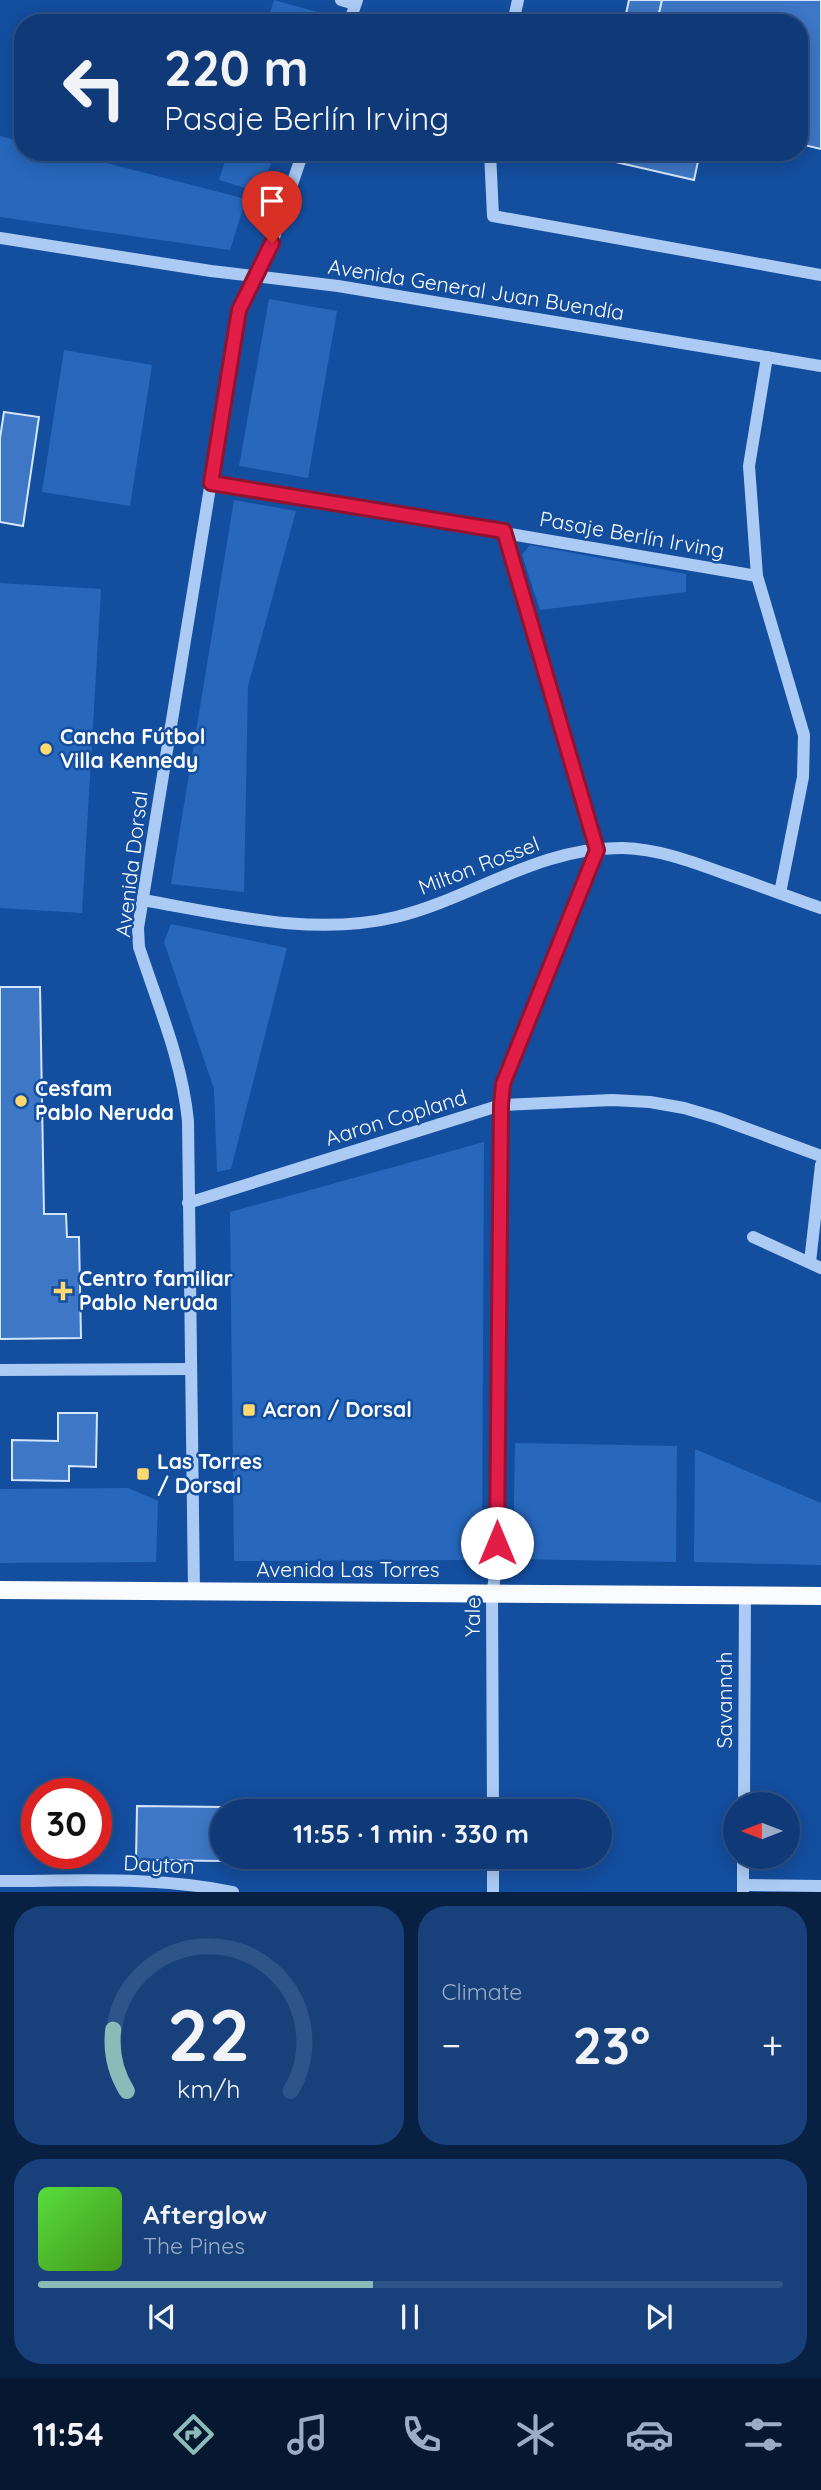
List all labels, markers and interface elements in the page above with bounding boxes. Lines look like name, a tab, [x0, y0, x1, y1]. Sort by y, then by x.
text: 220 m	[164, 37, 309, 98]
icon: left	[49, 42, 140, 133]
text: Pasaje Berlín Irving	[164, 98, 449, 138]
pin	[242, 171, 302, 243]
icon: arrive	[253, 182, 291, 220]
street label: Avenida General Juan Buendía	[326, 253, 626, 325]
street label: Pasaje Berlín Irving	[538, 505, 727, 563]
place label: Cancha Fútbol Villa Kennedy	[60, 723, 206, 773]
marker: Cancha Fútbol Villa Kennedy	[38, 741, 54, 757]
street label: Avenida Dorsal	[109, 789, 153, 939]
street label: Milton Rossel	[415, 830, 543, 900]
place label: Cesfam Pablo Neruda	[35, 1075, 174, 1125]
street label: Aaron Copland	[322, 1083, 470, 1151]
marker: Cesfam Pablo Neruda	[13, 1093, 29, 1109]
place label: Centro familiar Pablo Neruda	[79, 1265, 233, 1315]
marker: Centro familiar Pablo Neruda	[53, 1281, 73, 1301]
place label: Acron / Dorsal	[263, 1396, 412, 1422]
marker: Acron / Dorsal	[241, 1402, 257, 1418]
place label: Las Torres / Dorsal	[157, 1448, 262, 1498]
marker: Las Torres / Dorsal	[135, 1466, 151, 1482]
position arrow	[460, 1506, 534, 1580]
street label: Avenida Las Torres	[256, 1556, 440, 1582]
street label: Yale	[459, 1597, 485, 1637]
street label: Savannah	[711, 1652, 737, 1749]
speed limit sign: 30	[21, 1778, 112, 1869]
north arrow	[723, 1792, 800, 1869]
map controls	[723, 1792, 800, 1869]
text: 11:55 · 1 min · 330 m	[293, 1817, 529, 1850]
street label: Dayton	[123, 1849, 195, 1879]
text: Climate	[442, 1977, 522, 2006]
text: 22	[167, 1989, 250, 2080]
text: 23°	[572, 2012, 650, 2077]
text: −	[442, 2021, 461, 2069]
text: +	[762, 2021, 783, 2069]
text: km/h	[177, 2073, 240, 2104]
text: Afterglow	[143, 2198, 267, 2231]
text: The Pines	[143, 2231, 245, 2260]
icon: previous	[143, 2298, 181, 2336]
icon: pause	[391, 2298, 429, 2336]
icon: next	[640, 2298, 678, 2336]
icon: directions	[169, 2410, 218, 2459]
icon: music	[283, 2410, 332, 2459]
icon: phone	[397, 2410, 446, 2459]
icon: climate	[511, 2410, 560, 2459]
icon: car	[625, 2410, 674, 2459]
icon: filters	[739, 2410, 788, 2459]
text: 11:54	[33, 2414, 103, 2454]

